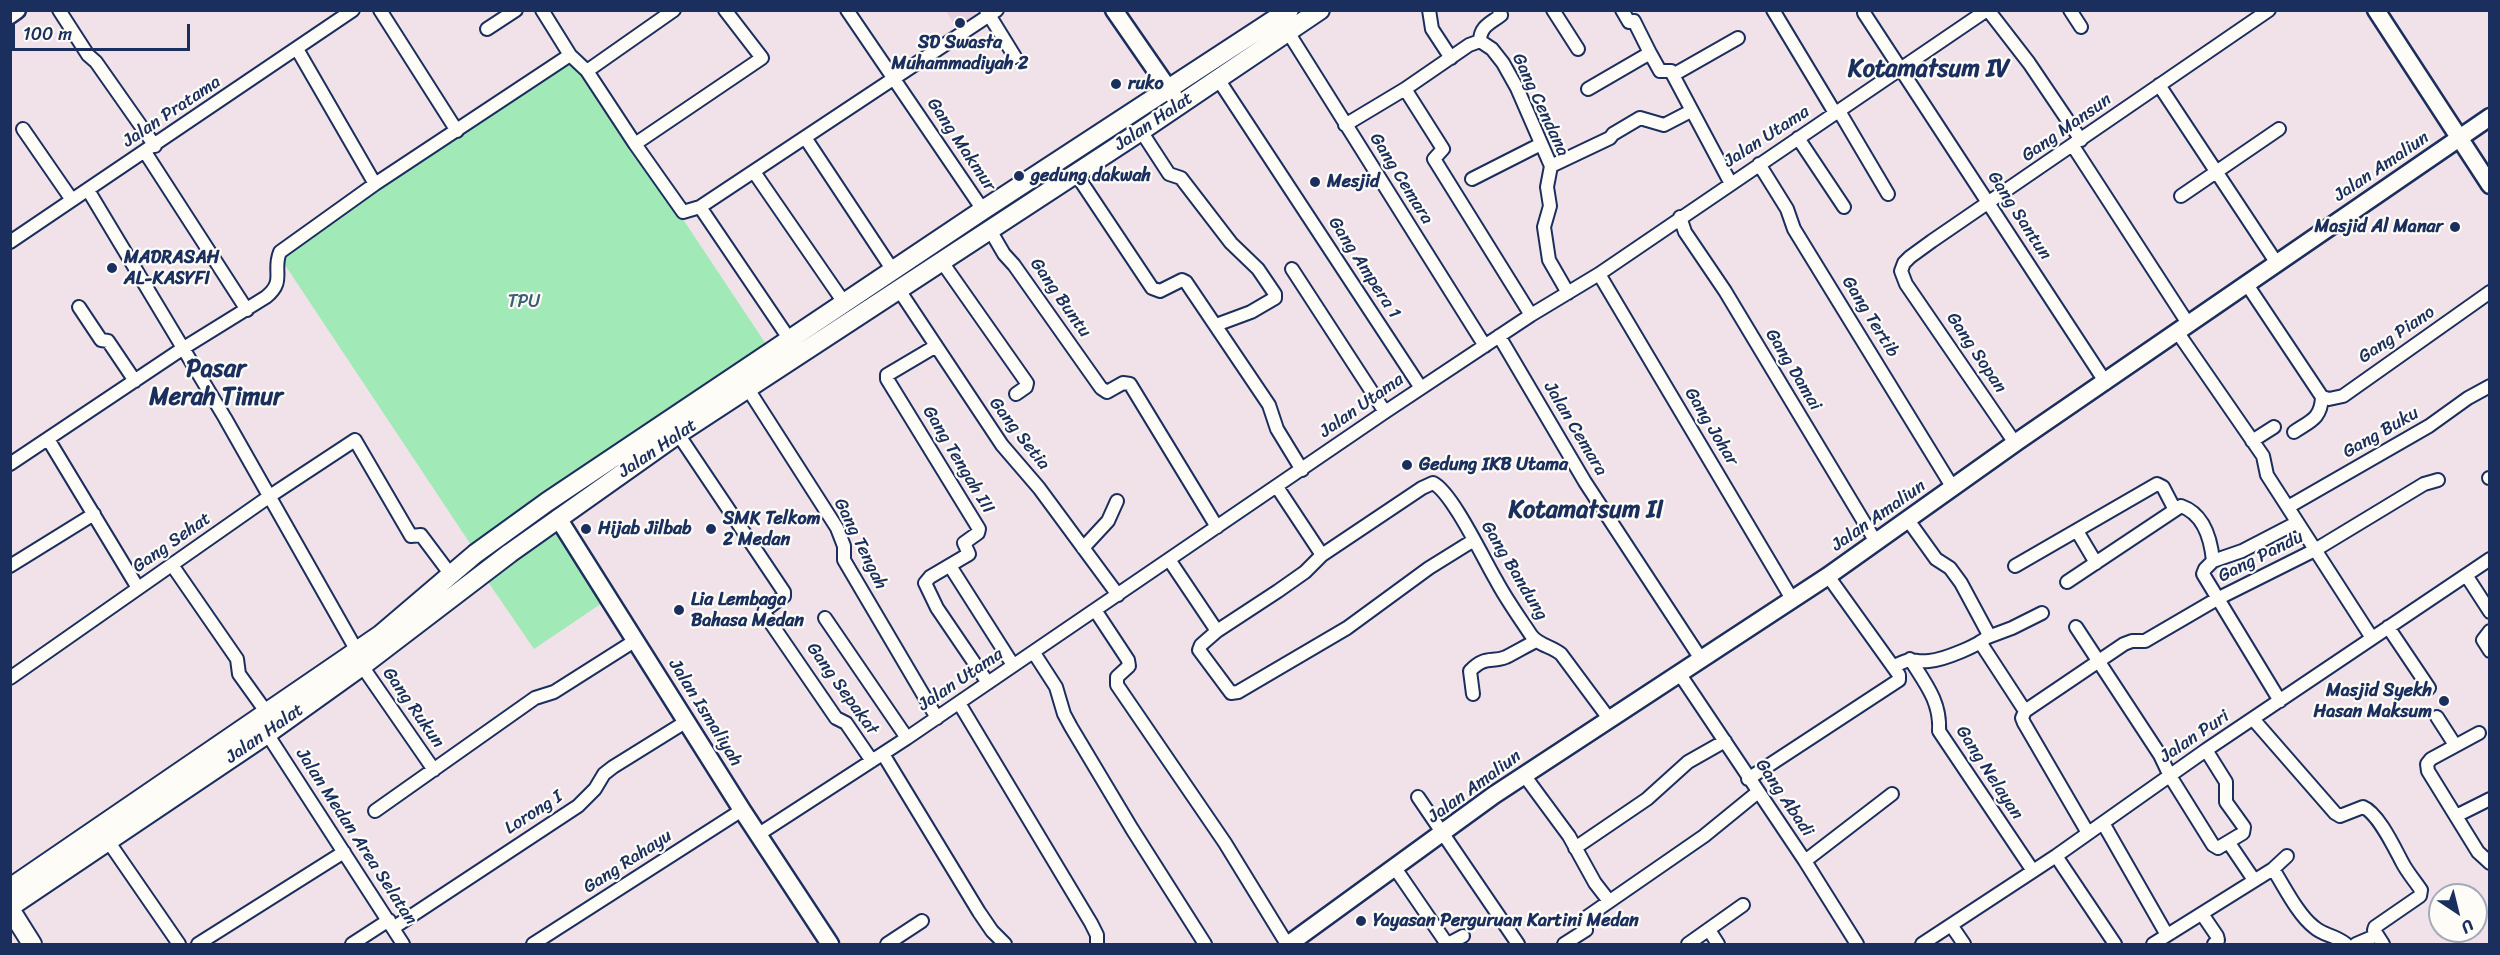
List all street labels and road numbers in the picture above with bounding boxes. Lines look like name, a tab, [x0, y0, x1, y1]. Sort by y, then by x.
street label: Gang Cendana	[1507, 50, 1573, 160]
street label: Jalan Pratama	[119, 71, 225, 153]
street label: Jalan Halat	[1111, 88, 1197, 156]
street label: Gang Mansun	[2018, 89, 2116, 167]
street label: Gang Makmur	[922, 94, 1000, 196]
street label: Jalan Utama	[1720, 101, 1814, 173]
street label: Jalan Amaliun	[2330, 127, 2434, 207]
street label: Gang Cemara	[1364, 129, 1438, 229]
street label: Gang Santun	[1982, 168, 2056, 264]
street label: Gang Ampera 1	[1323, 213, 1405, 323]
street label: Gang Buntu	[1025, 254, 1095, 342]
street label: Gang Tertib	[1837, 273, 1903, 361]
street label: Gang Piano	[2355, 302, 2439, 368]
street label: Gang Sopan	[1941, 309, 2011, 397]
street label: Gang Damai	[1760, 325, 1826, 415]
street label: Jalan Utama	[1316, 369, 1408, 443]
street label: Jalan Cemara	[1539, 378, 1611, 480]
street label: Gang Johar	[1679, 384, 1743, 470]
street label: Gang Setia	[984, 393, 1054, 475]
street label: Gang Tengah III	[917, 402, 999, 518]
street label: Gang Buku	[2339, 403, 2423, 463]
street label: Jalan Halat	[615, 415, 701, 483]
street label: Jalan Amaliun	[1828, 476, 1930, 556]
street label: Gang Tengah	[829, 495, 891, 593]
street label: Gang Sehat	[129, 508, 215, 578]
street label: Gang Bandung	[1476, 518, 1552, 624]
street label: Gang Pandu	[2215, 526, 2307, 588]
street label: Gang Sepakat	[801, 639, 883, 739]
street label: Jalan Utama	[914, 644, 1008, 716]
street label: Jalan Ismaliyah	[663, 655, 747, 771]
street label: Gang Rukun	[377, 664, 449, 752]
street label: Jalan Halat	[222, 699, 308, 769]
street label: Jalan Puri	[2156, 706, 2234, 768]
street label: Gang Nelayan	[1951, 722, 2027, 824]
street label: Jalan Medan Area Selatan	[291, 745, 421, 929]
street label: Jalan Amaliun	[1424, 746, 1526, 828]
street label: Gang Abadi	[1750, 755, 1818, 841]
street label: Lorong I	[501, 786, 567, 840]
street label: Gang Rahayu	[580, 825, 676, 899]

